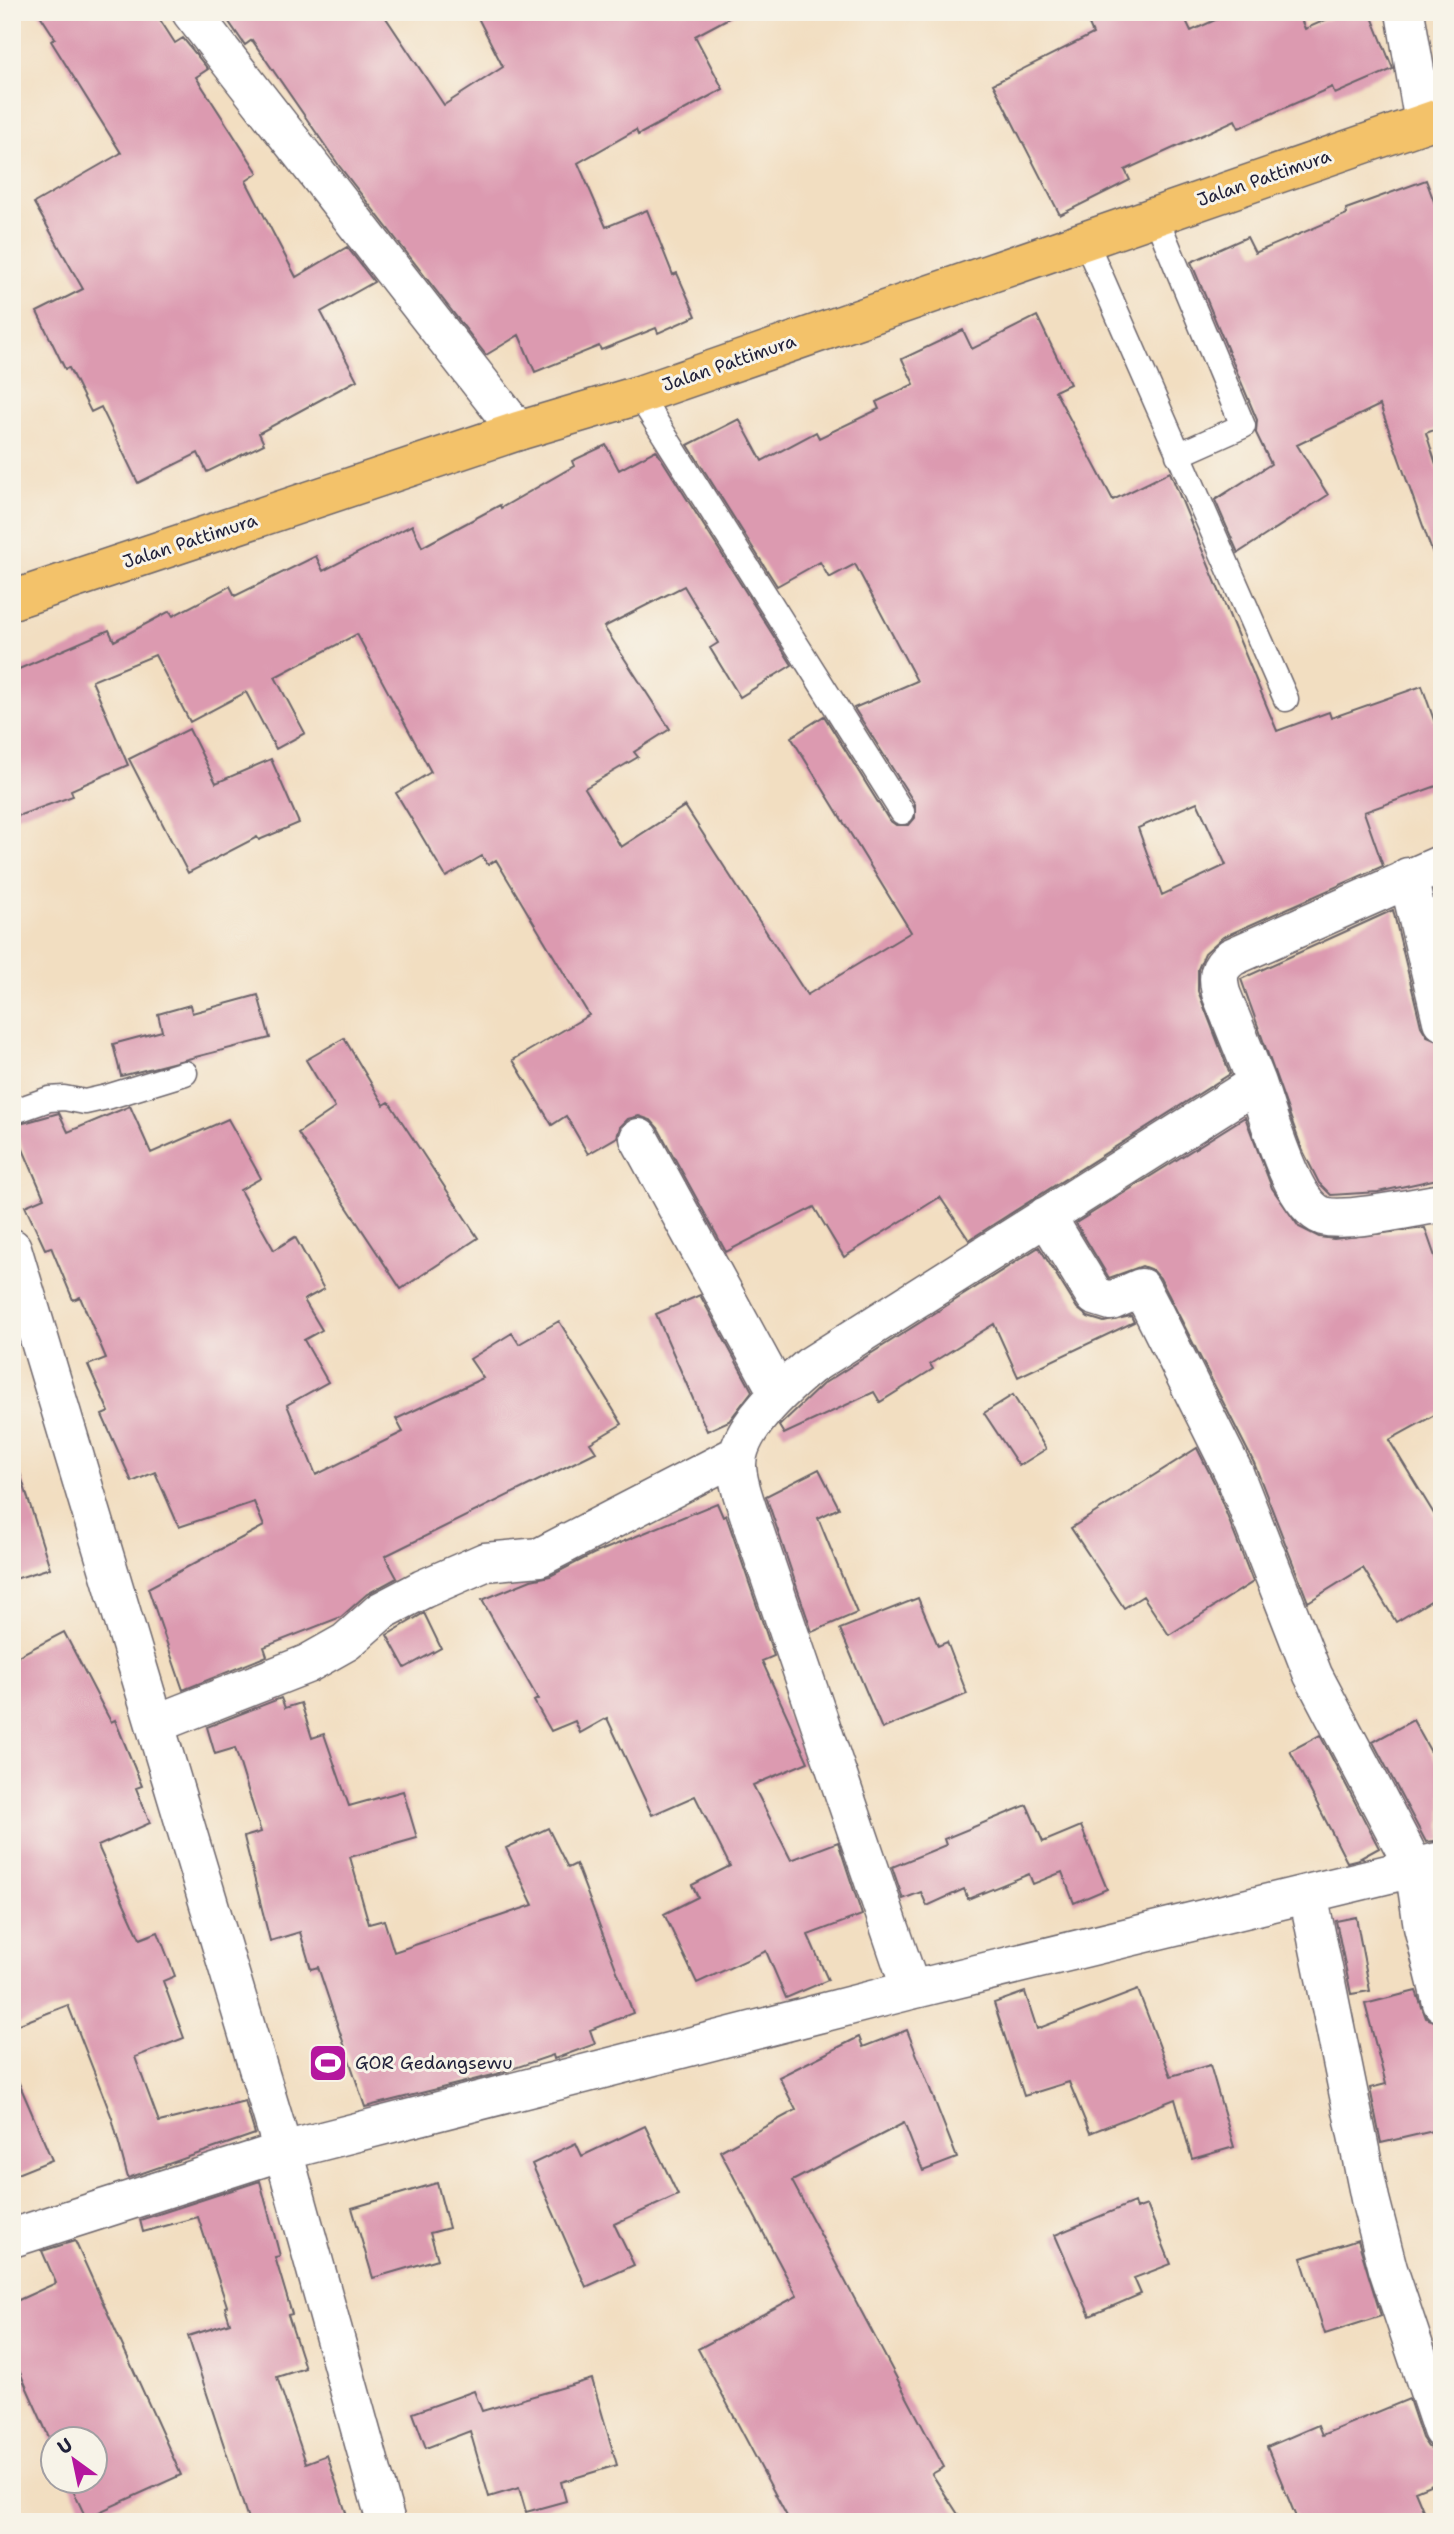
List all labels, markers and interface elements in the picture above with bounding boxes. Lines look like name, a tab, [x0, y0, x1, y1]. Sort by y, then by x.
street label: Jalan Pattimura	[1194, 144, 1334, 212]
street label: Jalan Pattimura	[659, 329, 799, 397]
street label: Jalan Pattimura	[120, 508, 260, 574]
sports icon: GOR Gedangsewu	[307, 2042, 349, 2084]
place label: GOR Gedangsewu	[355, 2051, 513, 2075]
north arrow	[38, 2426, 108, 2496]
text: U	[53, 2432, 77, 2460]

